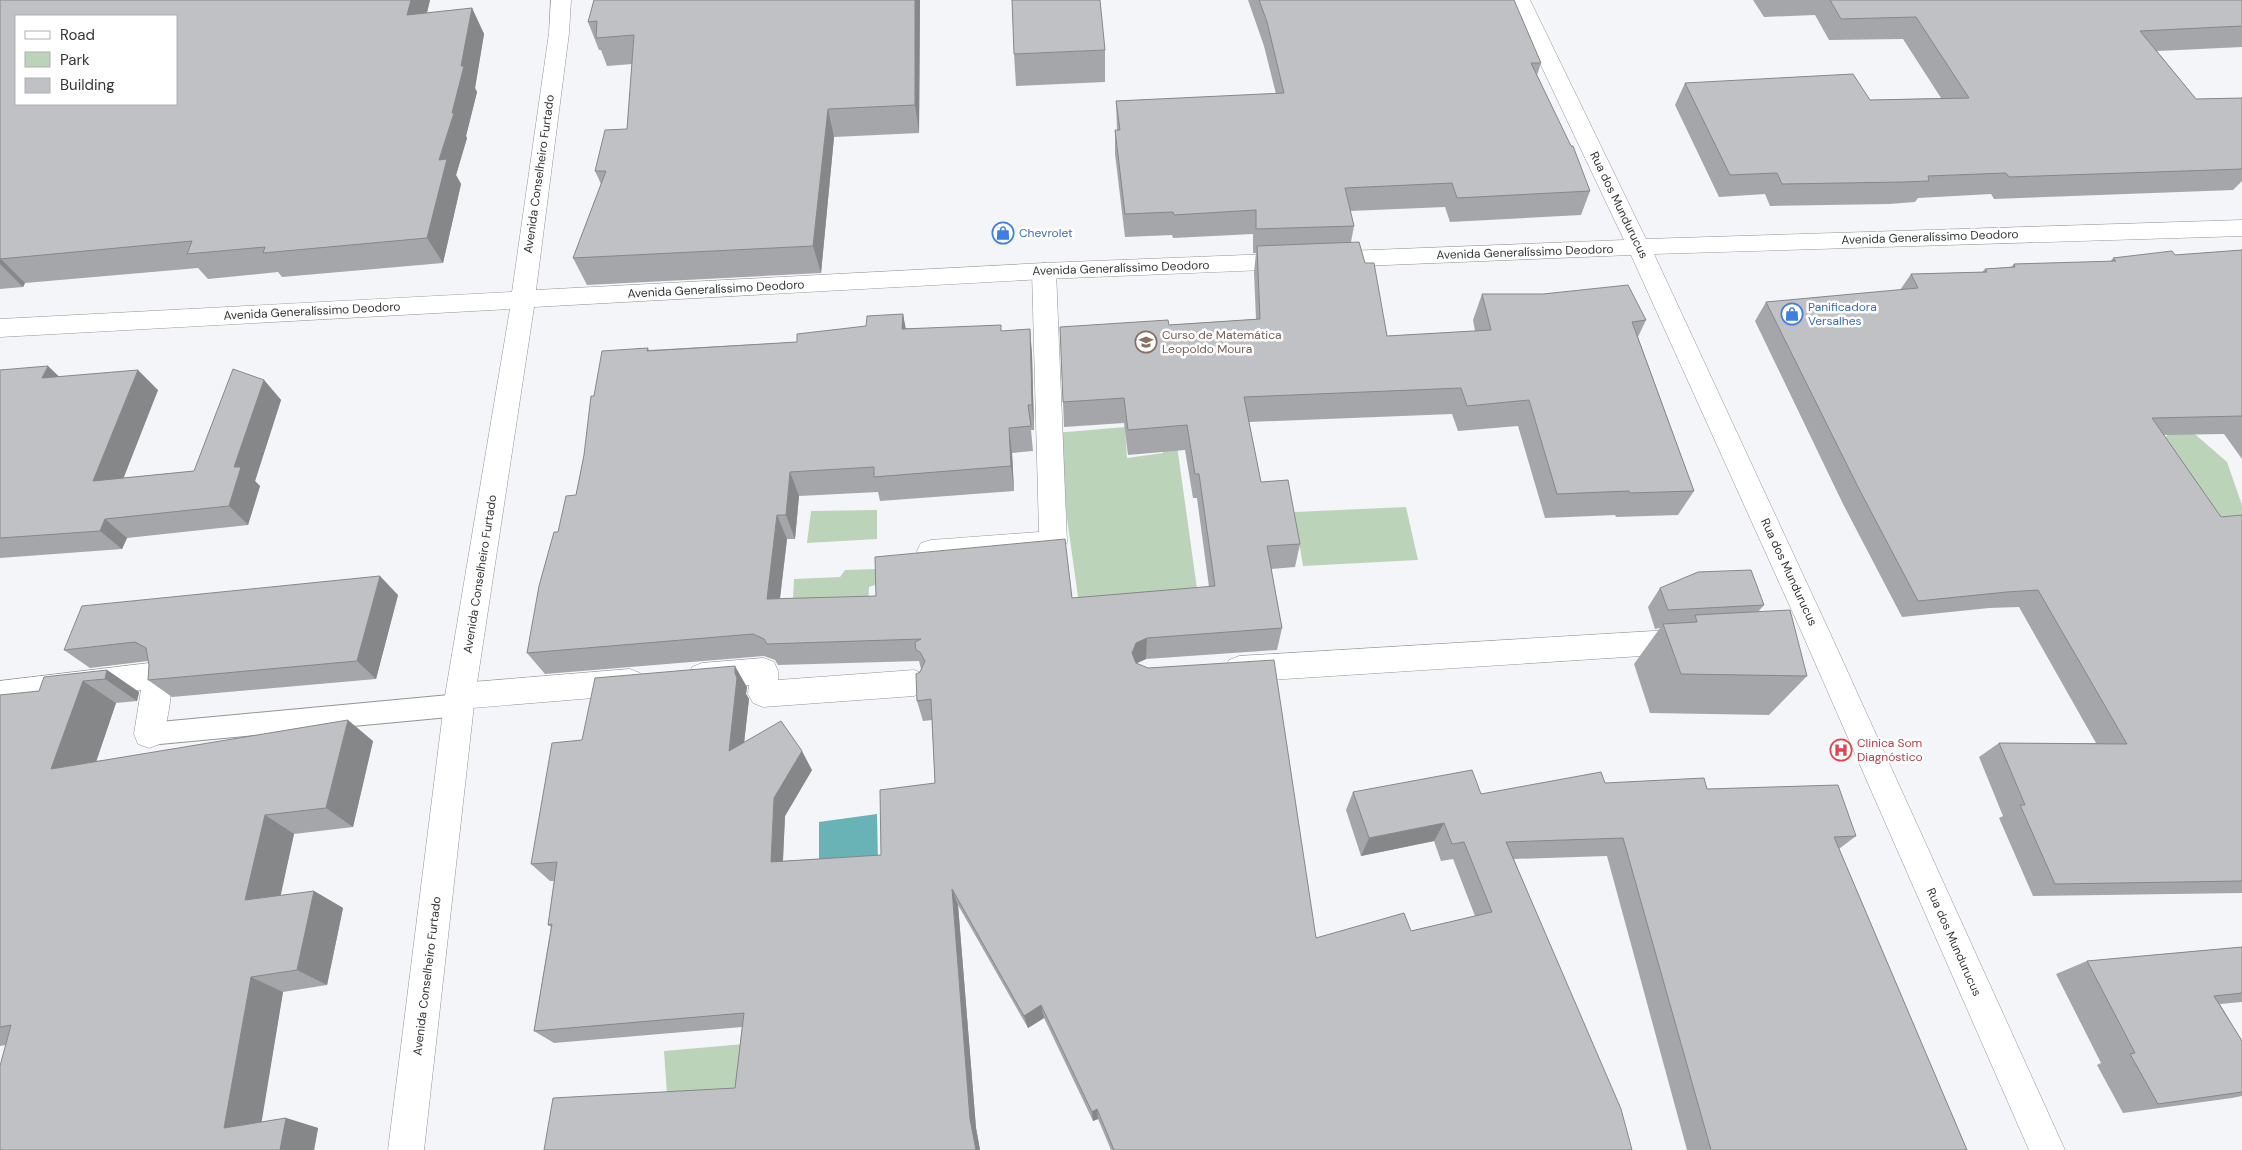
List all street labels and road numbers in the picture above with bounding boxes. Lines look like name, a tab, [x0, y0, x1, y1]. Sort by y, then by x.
street label: Avenida Conselheiro Furtado	[520, 94, 558, 254]
street label: Rua dos Mundurucus	[1586, 149, 1652, 261]
street label: Avenida Generalíssimo Deodoro	[1841, 226, 2019, 248]
street label: Avenida Generalíssimo Deodoro	[1436, 241, 1614, 263]
street label: Avenida Generalíssimo Deodoro	[1032, 257, 1210, 279]
street label: Avenida Generalíssimo Deodoro	[627, 276, 805, 302]
street label: Avenida Generalíssimo Deodoro	[223, 298, 401, 324]
street label: Avenida Conselheiro Furtado	[460, 494, 500, 654]
street label: Rua dos Mundurucus	[1757, 516, 1821, 628]
street label: Rua dos Mundurucus	[1923, 885, 1985, 999]
street label: Avenida Conselheiro Furtado	[409, 896, 445, 1056]

